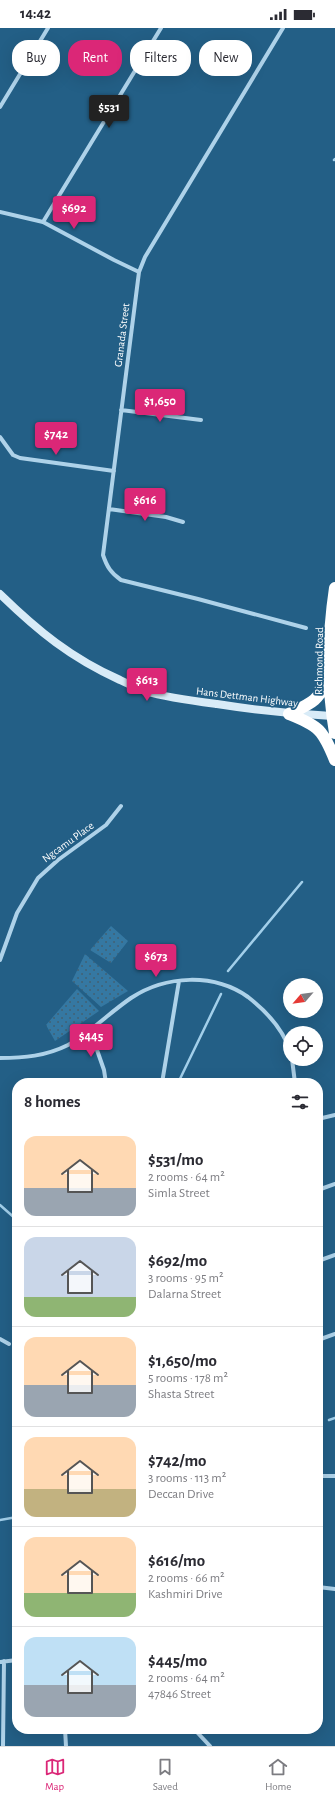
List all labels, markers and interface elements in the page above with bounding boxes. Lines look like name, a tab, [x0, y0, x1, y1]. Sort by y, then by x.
text: 14:42	[20, 6, 51, 21]
chip: Buy	[12, 40, 60, 76]
chip: Rent	[68, 40, 122, 76]
chip: Filters	[130, 40, 191, 76]
chip: New	[199, 40, 252, 76]
pin: $531	[85, 95, 133, 129]
text: $531	[98, 101, 120, 114]
pin: $692	[50, 196, 98, 230]
text: $692	[62, 202, 86, 215]
street label: Granada Street	[113, 302, 131, 367]
pin: $1,650	[127, 389, 193, 423]
text: $1,650	[144, 395, 176, 408]
pin: $742	[32, 422, 80, 456]
text: $742	[44, 428, 68, 441]
pin: $616	[121, 488, 169, 522]
text: $616	[133, 494, 157, 507]
street label: Richmond Road	[313, 627, 325, 695]
pin: $613	[123, 668, 171, 702]
text: $613	[136, 674, 158, 687]
street label: Hans Dettman Highway	[196, 685, 299, 709]
street label: Ngcamu Place	[40, 820, 96, 864]
pin: $673	[132, 944, 180, 978]
text: $673	[144, 950, 168, 963]
north arrow	[283, 978, 323, 1018]
map controls	[283, 978, 323, 1066]
pin: $445	[67, 1024, 115, 1058]
button: locate	[283, 1026, 323, 1066]
text: $445	[79, 1030, 103, 1043]
icon: filters	[289, 1091, 311, 1113]
text: 8 homes	[24, 1093, 81, 1110]
text: $531/mo	[148, 1151, 203, 1168]
icon: home	[56, 1152, 104, 1200]
text: 2 rooms · 64 m²	[148, 1171, 225, 1184]
text: Simla Street	[148, 1187, 210, 1200]
text: $692/mo	[148, 1252, 207, 1269]
icon: home	[56, 1253, 104, 1301]
text: 3 rooms · 95 m²	[148, 1272, 223, 1285]
text: Dalarna Street	[148, 1288, 221, 1301]
text: $1,650/mo	[148, 1352, 217, 1369]
icon: home	[56, 1353, 104, 1401]
text: 5 rooms · 178 m²	[148, 1372, 228, 1385]
text: Shasta Street	[148, 1388, 214, 1401]
text: $742/mo	[148, 1452, 207, 1469]
icon: home	[56, 1453, 104, 1501]
text: 3 rooms · 113 m²	[148, 1472, 226, 1485]
text: Deccan Drive	[148, 1488, 214, 1501]
text: $616/mo	[148, 1552, 205, 1569]
icon: home	[56, 1553, 104, 1601]
text: 2 rooms · 66 m²	[148, 1572, 225, 1585]
text: Kashmiri Drive	[148, 1588, 223, 1601]
text: $445/mo	[148, 1652, 207, 1669]
icon: home	[56, 1653, 104, 1701]
text: 2 rooms · 64 m²	[148, 1672, 225, 1685]
text: 47846 Street	[148, 1688, 211, 1701]
tab: Map	[44, 1756, 66, 1793]
tab: Saved	[153, 1756, 178, 1793]
tab: Home	[265, 1756, 291, 1793]

